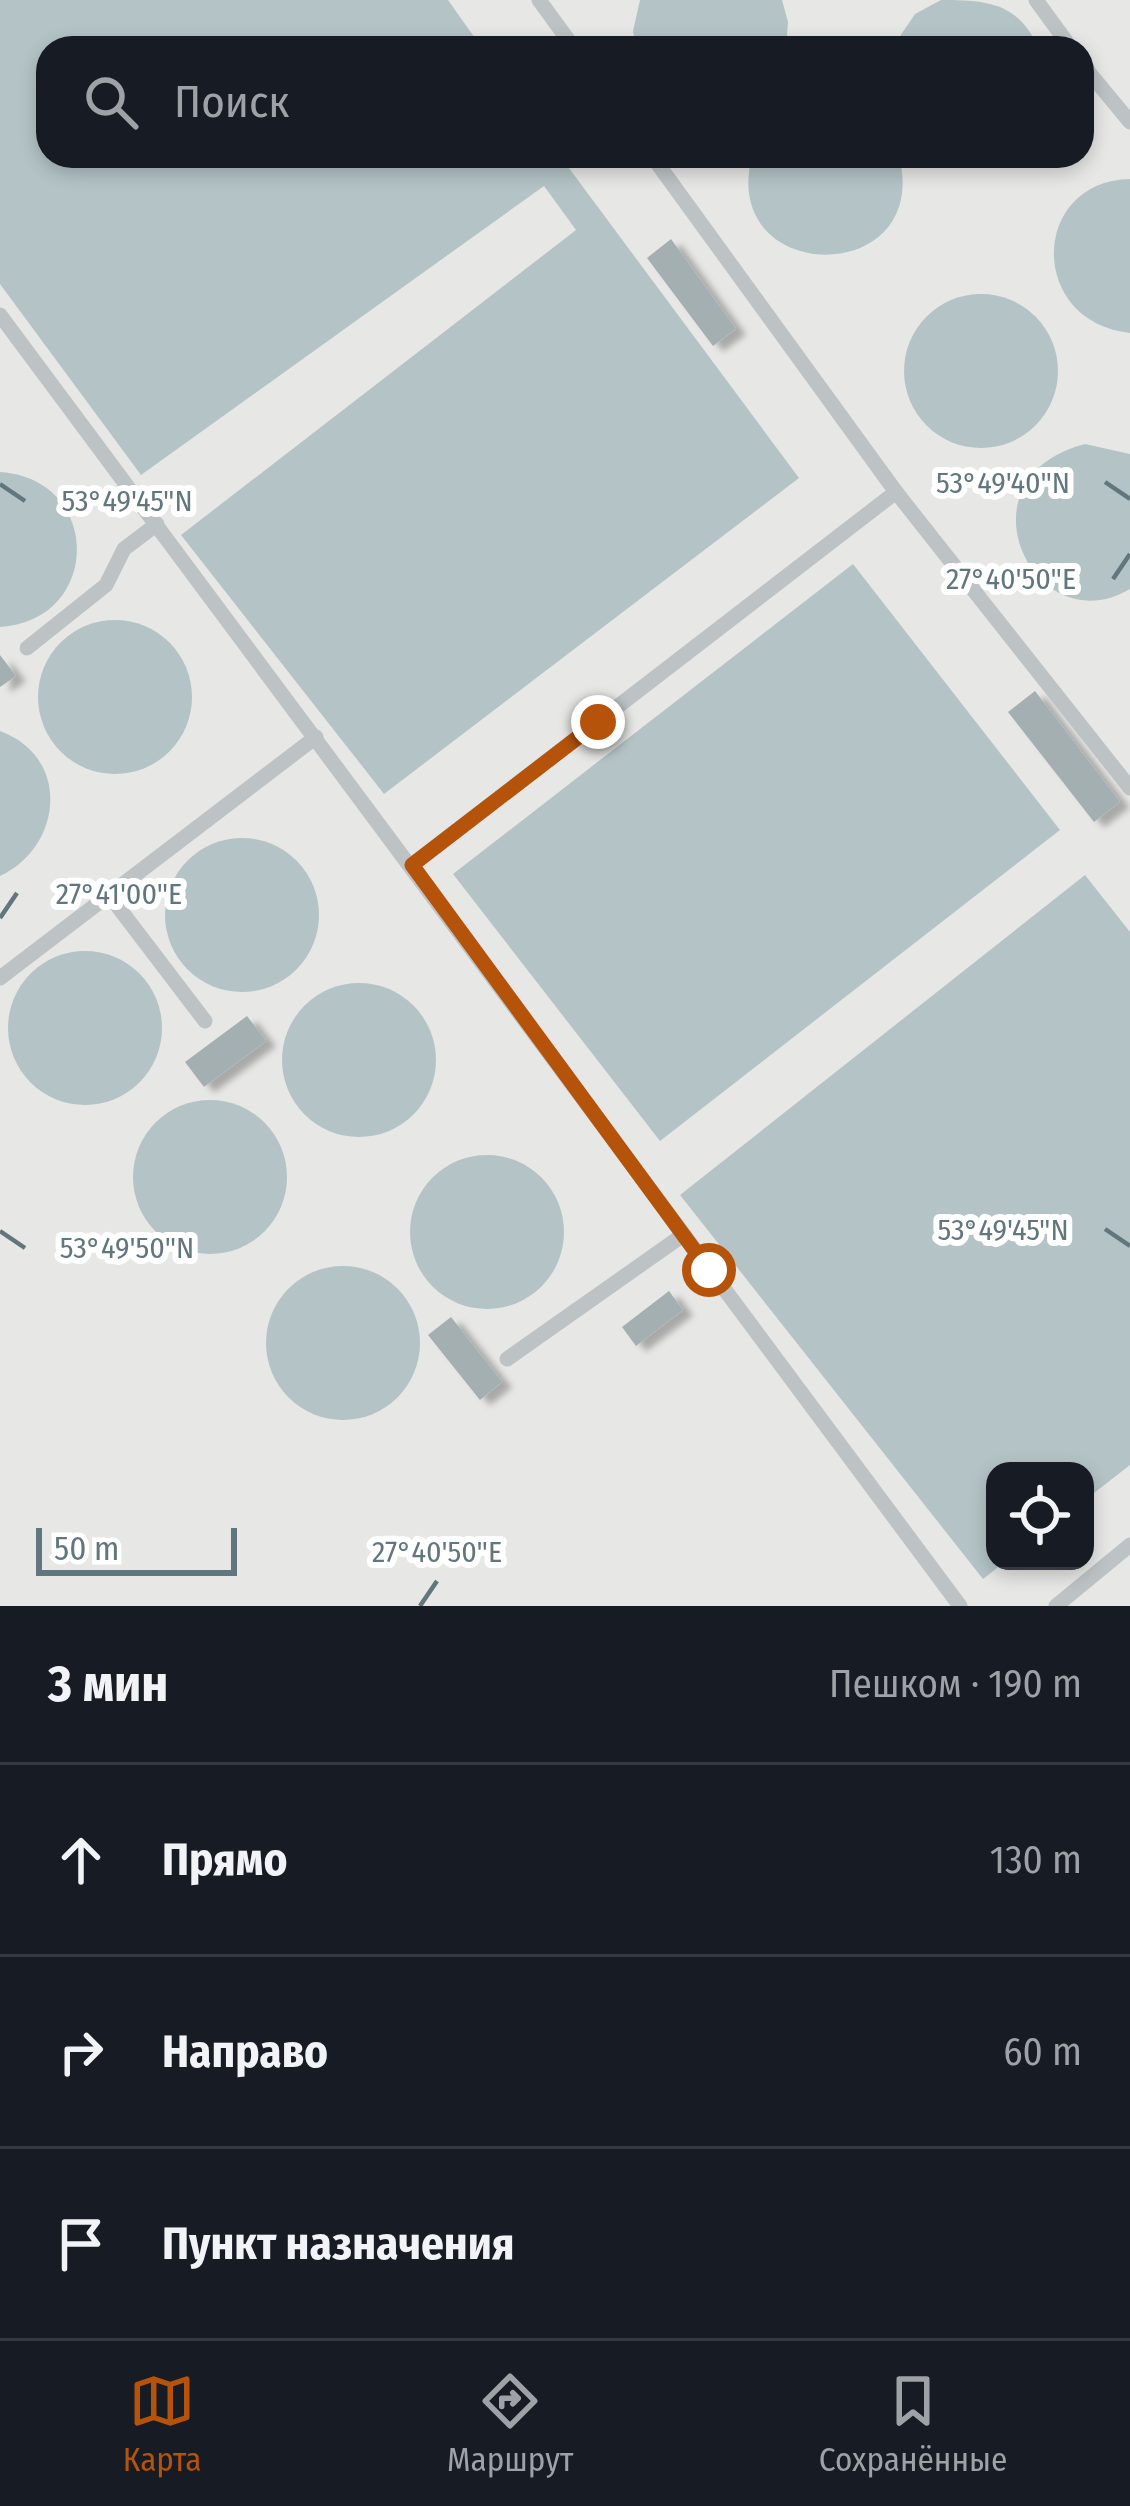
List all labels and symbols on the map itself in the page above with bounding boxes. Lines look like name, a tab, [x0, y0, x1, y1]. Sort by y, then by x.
text: 53°49'40"N	[936, 465, 1070, 501]
text: 53°49'45"N	[61, 483, 193, 519]
text: 27°40'50"E	[946, 561, 1076, 597]
route end	[571, 695, 625, 749]
text: 27°41'00"E	[56, 876, 182, 912]
text: 53°49'45"N	[937, 1212, 1069, 1248]
text: 53°49'50"N	[60, 1230, 194, 1266]
route start	[682, 1243, 736, 1297]
scale bar	[36, 1522, 237, 1575]
text: 27°40'50"E	[372, 1534, 502, 1570]

